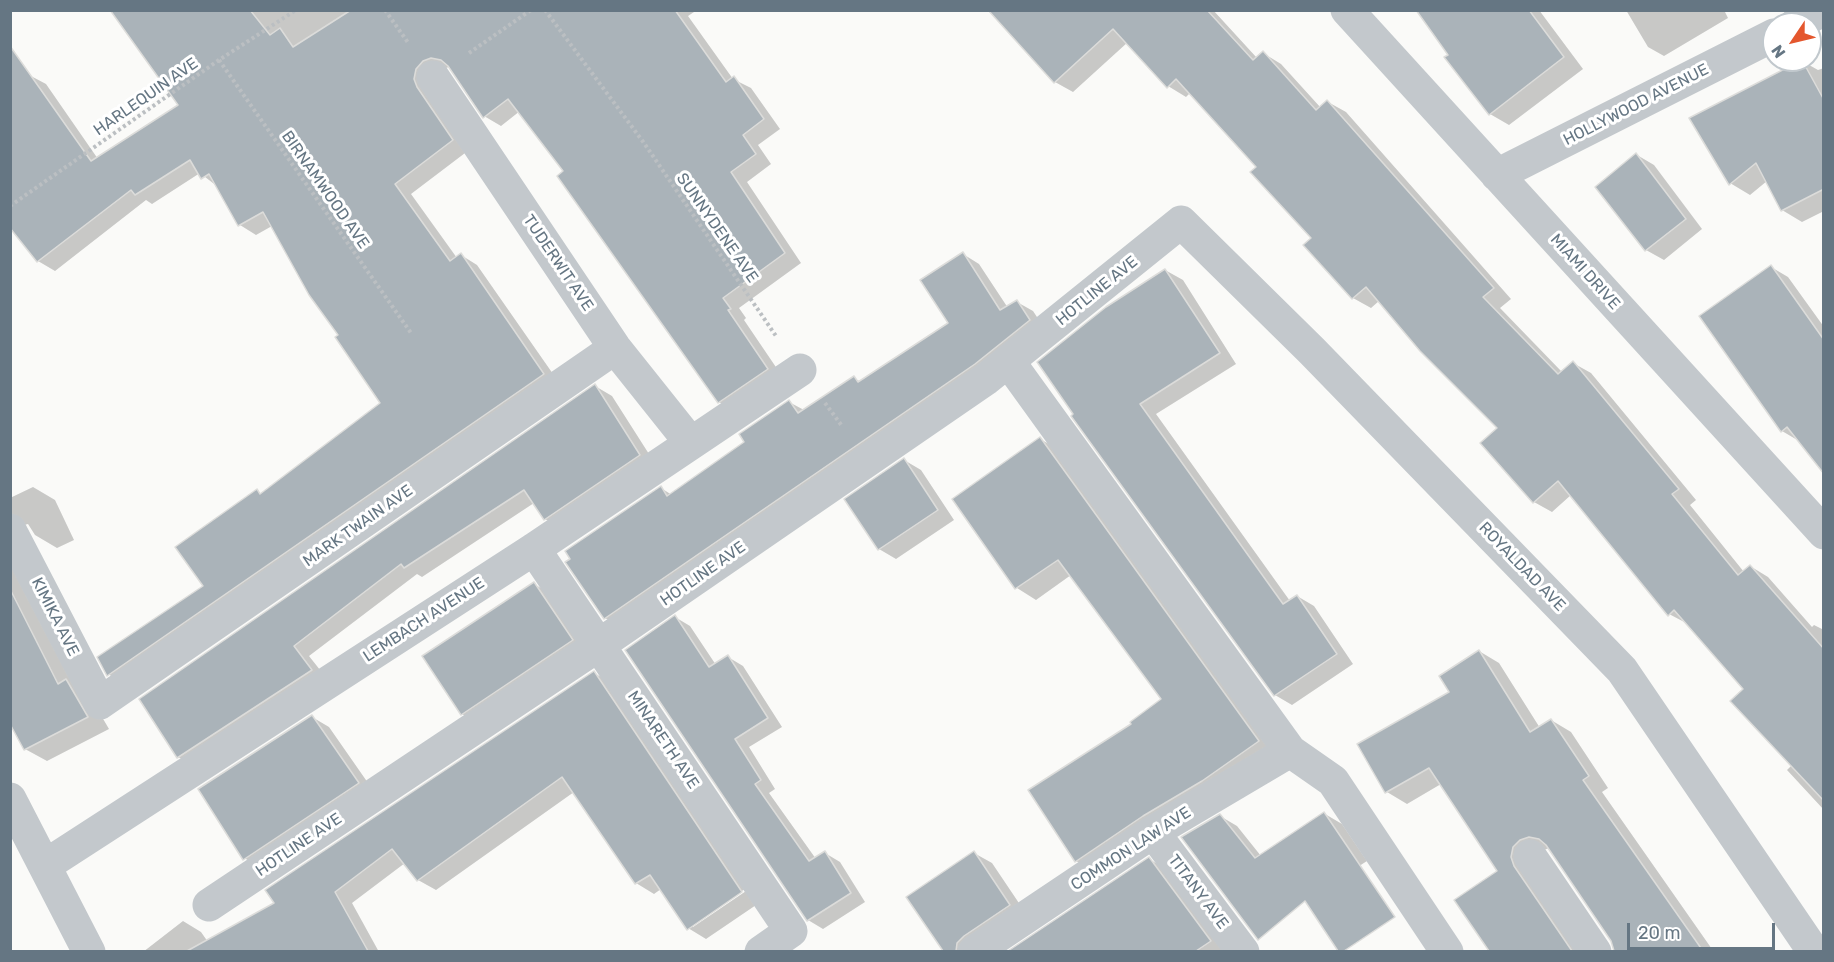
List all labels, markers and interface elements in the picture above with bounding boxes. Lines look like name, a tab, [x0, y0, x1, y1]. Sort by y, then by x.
north arrow	[1762, 12, 1822, 72]
text: N	[1767, 41, 1790, 62]
street label: HARLEQUIN AVE	[90, 54, 202, 140]
street label: HOLLYWOOD AVENUE	[1560, 60, 1712, 150]
street label: BIRNAMWOOD AVE	[277, 127, 373, 253]
street label: SUNNYDENE AVE	[672, 170, 762, 286]
street label: TUDERWIT AVE	[519, 211, 597, 315]
street label: MIAMI DRIVE	[1546, 230, 1624, 314]
street label: HOTLINE AVE	[1052, 252, 1142, 330]
street label: MARK TWAIN AVE	[300, 481, 416, 571]
street label: ROYALDAD AVE	[1475, 518, 1569, 616]
street label: HOTLINE AVE	[657, 538, 749, 610]
street label: LEMBACH AVENUE	[360, 574, 488, 666]
street label: KIMIKA AVE	[27, 575, 83, 659]
street label: MINARETH AVE	[623, 687, 703, 793]
street label: COMMON LAW AVE	[1068, 803, 1194, 895]
street label: HOTLINE AVE	[252, 809, 346, 881]
street label: TITANY AVE	[1164, 851, 1232, 933]
scale bar	[1630, 911, 1778, 949]
text: 20 m	[1638, 922, 1680, 944]

